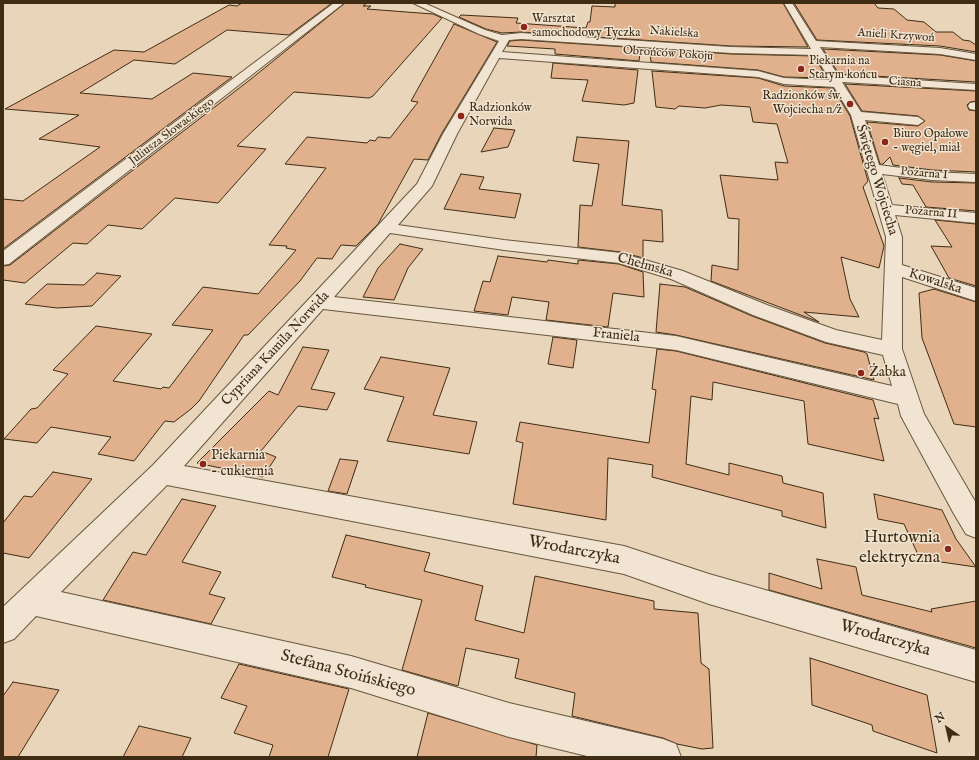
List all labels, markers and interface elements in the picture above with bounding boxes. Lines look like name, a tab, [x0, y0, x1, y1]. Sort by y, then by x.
place label: Warsztat samochodowy Tyczka	[532, 13, 640, 41]
marker: Warsztat samochodowy Tyczka	[519, 22, 529, 32]
street label: Nakielska	[649, 24, 699, 42]
street label: Anieli Krzywoń	[857, 26, 935, 46]
street label: Obrońców Pokoju	[622, 44, 714, 64]
place label: Piekarnia na Starym końcu	[809, 55, 877, 83]
marker: Piekarnia na Starym końcu	[796, 64, 806, 74]
street label: Ciasna	[888, 75, 922, 91]
place label: Radzionków św. Wojciecha n/ż	[762, 90, 842, 118]
street label: Juliusza Słowackiego	[127, 95, 217, 169]
marker: Radzionków św. Wojciecha n/ż	[845, 99, 855, 109]
place label: Radzionków Norwida	[469, 102, 532, 130]
marker: Radzionków Norwida	[456, 111, 466, 121]
street label: Świętego Wojciecha	[851, 123, 901, 237]
place label: Biuro Opałowe - węgiel, miał	[893, 128, 968, 156]
marker: Biuro Opałowe - węgiel, miał	[880, 137, 890, 147]
street label: Pożarna I	[900, 165, 948, 183]
street label: Pożarna II	[904, 204, 958, 222]
street label: Chełmska	[615, 250, 675, 282]
street label: Kowalska	[906, 266, 964, 298]
street label: Cypriana Kamila Norwida	[219, 288, 333, 410]
street label: Franiela	[592, 325, 640, 347]
place label: Żabka	[869, 365, 906, 381]
marker: Żabka	[856, 368, 866, 378]
place label: Piekarnia - cukiernia	[211, 448, 274, 480]
marker: Piekarnia - cukiernia	[198, 459, 208, 469]
place label: Hurtownia elektryczna	[859, 529, 940, 569]
street label: Wrodarczyka	[526, 532, 622, 570]
marker: Hurtownia elektryczna	[943, 544, 953, 554]
street label: Wrodarczyka	[837, 616, 933, 662]
street label: Stefana Stoińskiego	[278, 646, 418, 702]
north arrow	[927, 708, 967, 748]
text: N	[932, 710, 948, 727]

